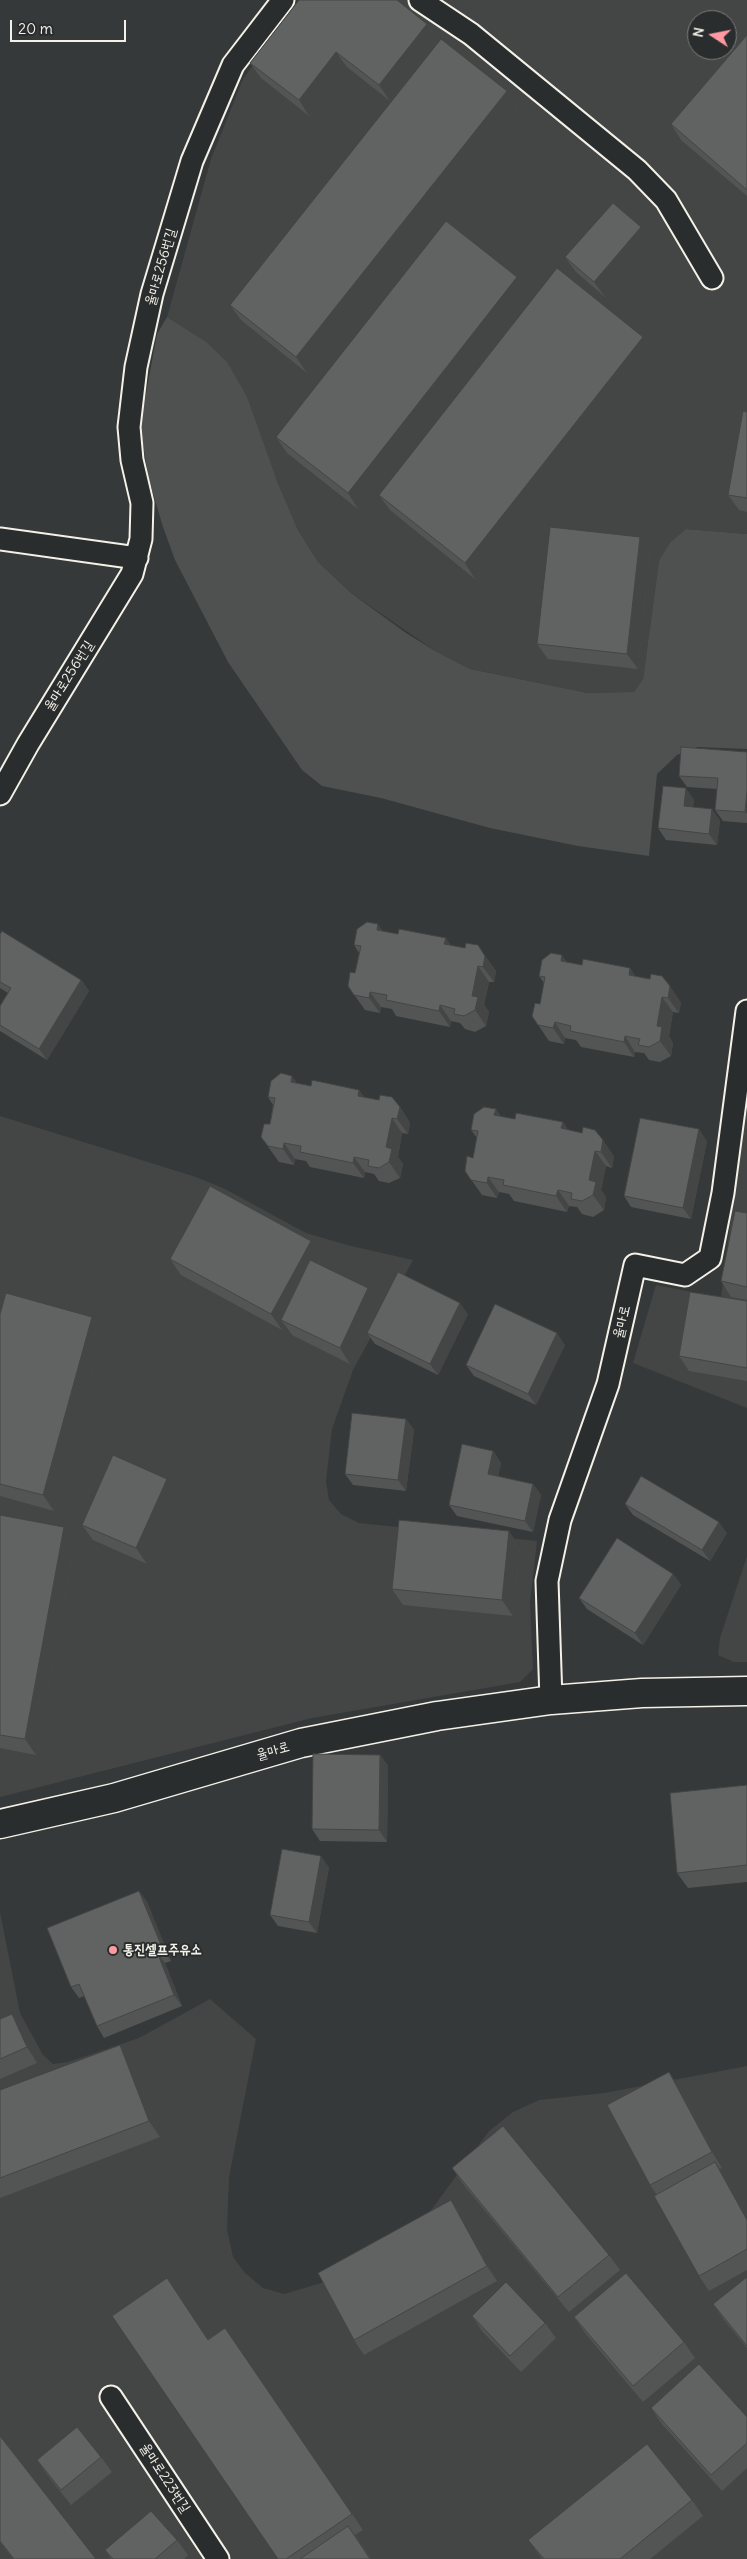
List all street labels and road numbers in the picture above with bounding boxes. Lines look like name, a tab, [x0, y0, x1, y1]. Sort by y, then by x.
street label: 율마로256번길	[142, 226, 180, 308]
street label: 율마로256번길	[41, 638, 97, 714]
street label: 율마로	[610, 1304, 634, 1340]
street label: 율마로	[254, 1738, 292, 1764]
street label: 율마로223번길	[136, 2440, 194, 2516]

